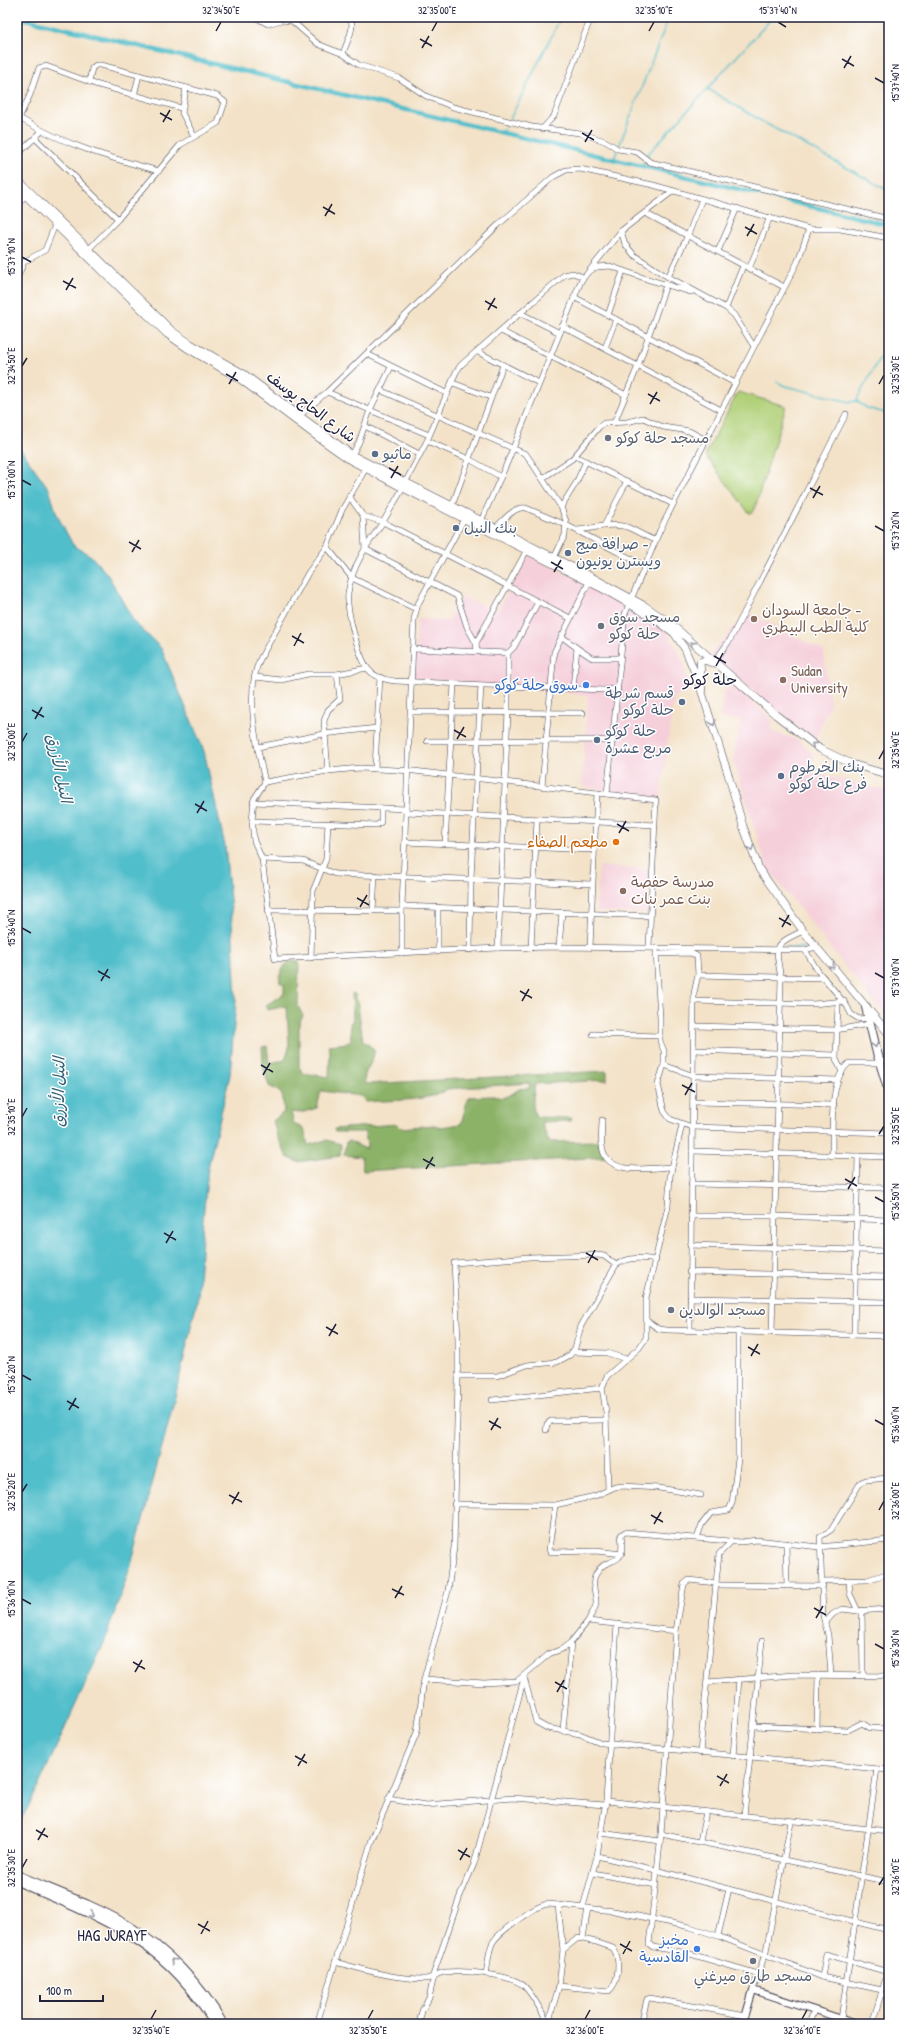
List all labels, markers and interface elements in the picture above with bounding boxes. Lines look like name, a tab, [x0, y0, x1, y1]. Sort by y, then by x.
text: 32°34'50"E	[202, 4, 240, 17]
text: 32°35'00"E	[418, 4, 457, 17]
text: 32°35'10"E	[635, 4, 673, 17]
text: 15°37'40"N	[759, 4, 797, 17]
text: 15°37'40"N	[889, 64, 902, 102]
text: 15°37'10"N	[5, 238, 18, 276]
text: 32°34'50"E	[5, 347, 18, 385]
text: 32°35'30"E	[889, 355, 902, 394]
street label: شارع الحاج يوسف	[262, 366, 360, 447]
place label: مسجد حلة كوكو	[615, 427, 709, 448]
marker: مسجد حلة كوكو	[603, 433, 613, 443]
place label: ماثيو	[382, 443, 412, 464]
marker: ماثيو	[370, 449, 380, 459]
text: 15°37'00"N	[5, 461, 18, 499]
text: 15°37'20"N	[889, 512, 902, 550]
place label: بنك النيل	[464, 517, 517, 538]
marker: بنك النيل	[451, 523, 461, 533]
place label: صرافة ميج - ويسترن يونيون	[576, 533, 661, 571]
marker: صرافة ميج - ويسترن يونيون	[563, 548, 573, 558]
place label: جامعة السودان - كلية الطب البيطري	[762, 599, 869, 638]
place label: مسجد سوق حلة كوكو	[608, 606, 680, 644]
marker: جامعة السودان - كلية الطب البيطري	[749, 614, 759, 624]
marker: مسجد سوق حلة كوكو	[596, 621, 606, 631]
one-way arrow	[690, 641, 698, 648]
place label: Sudan University	[791, 660, 848, 698]
district label: حلة كوكو	[682, 668, 737, 690]
place label: سوق حلة كوكو	[493, 674, 578, 695]
marker: Sudan University	[778, 675, 788, 685]
marker: سوق حلة كوكو	[581, 680, 591, 690]
place label: قسم شرطة حلة كوكو	[605, 682, 674, 720]
marker: قسم شرطة حلة كوكو	[677, 697, 687, 707]
place label: حلة كوكو مربع عشرة	[604, 720, 671, 759]
one-way arrow	[708, 720, 716, 727]
text: 32°35'00"E	[5, 722, 18, 761]
water label: النيل الأزرق	[42, 731, 78, 807]
text: 32°35'40"E	[889, 731, 902, 769]
marker: حلة كوكو مربع عشرة	[592, 735, 602, 745]
one-way arrow	[812, 743, 819, 750]
place label: بنك الخرطوم فرع حلة كوكو	[788, 756, 867, 794]
marker: بنك الخرطوم فرع حلة كوكو	[776, 771, 786, 781]
place label: مطعم الصفاء	[527, 831, 608, 854]
marker: مطعم الصفاء	[611, 837, 621, 847]
one-way arrow	[746, 844, 755, 851]
place label: مدرسة حفصة بنت عمر بنات	[631, 871, 714, 909]
marker: مدرسة حفصة بنت عمر بنات	[618, 886, 628, 896]
text: 15°36'40"N	[5, 910, 18, 946]
text: 15°37'00"N	[889, 959, 902, 997]
one-way arrow	[827, 961, 834, 968]
one-way arrow	[870, 1041, 879, 1048]
water label: النيل الأزرق	[46, 1055, 70, 1127]
text: 32°35'10"E	[5, 1098, 18, 1136]
text: 32°35'50"E	[889, 1106, 902, 1145]
text: 15°36'50"N	[889, 1183, 902, 1221]
place label: مسجد الوالدين	[679, 1299, 766, 1320]
marker: مسجد الوالدين	[666, 1305, 676, 1315]
text: 15°36'20"N	[5, 1356, 18, 1394]
text: 15°36'40"N	[889, 1407, 902, 1443]
text: 32°35'20"E	[5, 1472, 18, 1511]
text: 32°36'00"E	[889, 1481, 902, 1520]
text: 15°36'10"N	[5, 1581, 18, 1617]
text: 15°36'30"N	[889, 1630, 902, 1668]
text: 32°35'30"E	[5, 1848, 18, 1887]
text: 32°36'10"E	[889, 1858, 902, 1896]
one-way arrow	[86, 1910, 94, 1918]
district label: HAG JURAYF	[77, 1924, 148, 1946]
place label: مخبز القادسية	[639, 1929, 689, 1967]
marker: مخبز القادسية	[692, 1944, 702, 1954]
marker: مسجد طارق ميرغني	[748, 1956, 758, 1966]
one-way arrow	[170, 1958, 178, 1966]
place label: مسجد طارق ميرغني	[694, 1965, 812, 1989]
scale bar	[40, 1977, 103, 2003]
text: 100 m	[46, 1982, 72, 1999]
text: 32°35'40"E	[132, 2024, 170, 2037]
text: 32°35'50"E	[349, 2024, 388, 2037]
text: 32°36'00"E	[566, 2024, 605, 2037]
text: 32°36'10"E	[783, 2024, 821, 2037]

